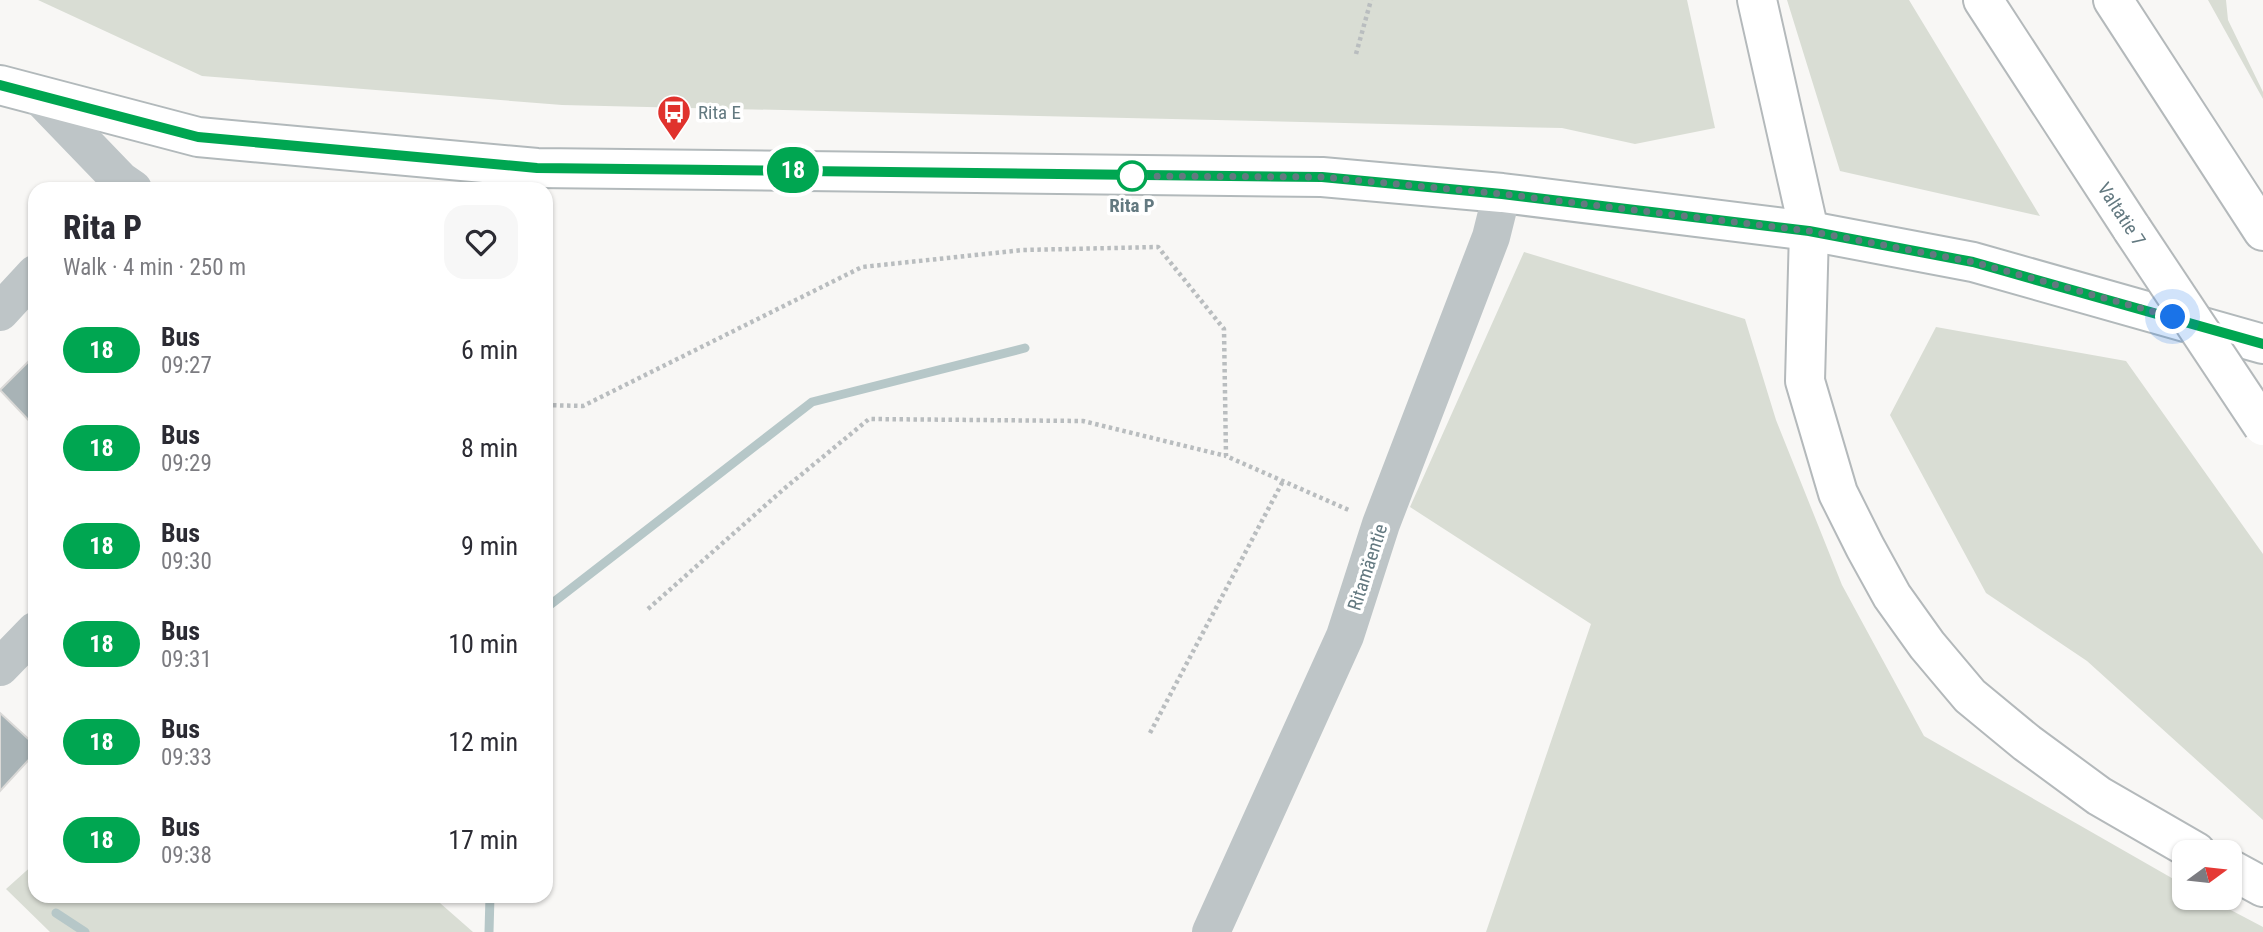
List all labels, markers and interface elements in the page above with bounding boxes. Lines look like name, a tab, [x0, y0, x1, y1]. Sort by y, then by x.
bus stop icon: Rita E	[655, 93, 693, 142]
place label: Rita E	[698, 101, 741, 124]
line badge: 18	[762, 147, 824, 193]
text: 18	[781, 156, 805, 184]
marker: Rita P	[1117, 161, 1147, 191]
street label: Valtatie 7	[2093, 178, 2151, 250]
place label: Rita P	[1109, 194, 1155, 217]
button: heart	[444, 205, 518, 279]
text: Rita P	[63, 208, 142, 247]
text: Walk · 4 min · 250 m	[63, 254, 246, 281]
your location	[2155, 299, 2190, 334]
text: Bus	[161, 322, 200, 352]
text: 6 min	[461, 335, 518, 365]
text: 18	[89, 336, 114, 364]
text: 09:27	[161, 352, 212, 379]
text: Bus	[161, 420, 200, 450]
text: 8 min	[461, 433, 518, 463]
text: 18	[89, 434, 114, 462]
text: 09:29	[161, 450, 212, 477]
text: Bus	[161, 518, 200, 548]
street label: Ritamäentie	[1343, 521, 1392, 613]
text: 9 min	[461, 531, 518, 561]
text: 18	[89, 532, 114, 560]
text: 09:30	[161, 548, 212, 575]
text: Bus	[161, 616, 200, 646]
text: 10 min	[448, 629, 518, 659]
text: 18	[89, 630, 114, 658]
text: 09:31	[161, 646, 212, 673]
text: Bus	[161, 714, 200, 744]
text: 12 min	[448, 727, 518, 757]
text: 18	[89, 728, 114, 756]
text: 09:33	[161, 744, 212, 771]
text: Bus	[161, 812, 200, 842]
text: 17 min	[448, 825, 518, 855]
text: 18	[89, 826, 114, 854]
north arrow	[2172, 840, 2242, 910]
map controls	[2172, 840, 2242, 910]
text: 09:38	[161, 842, 212, 869]

